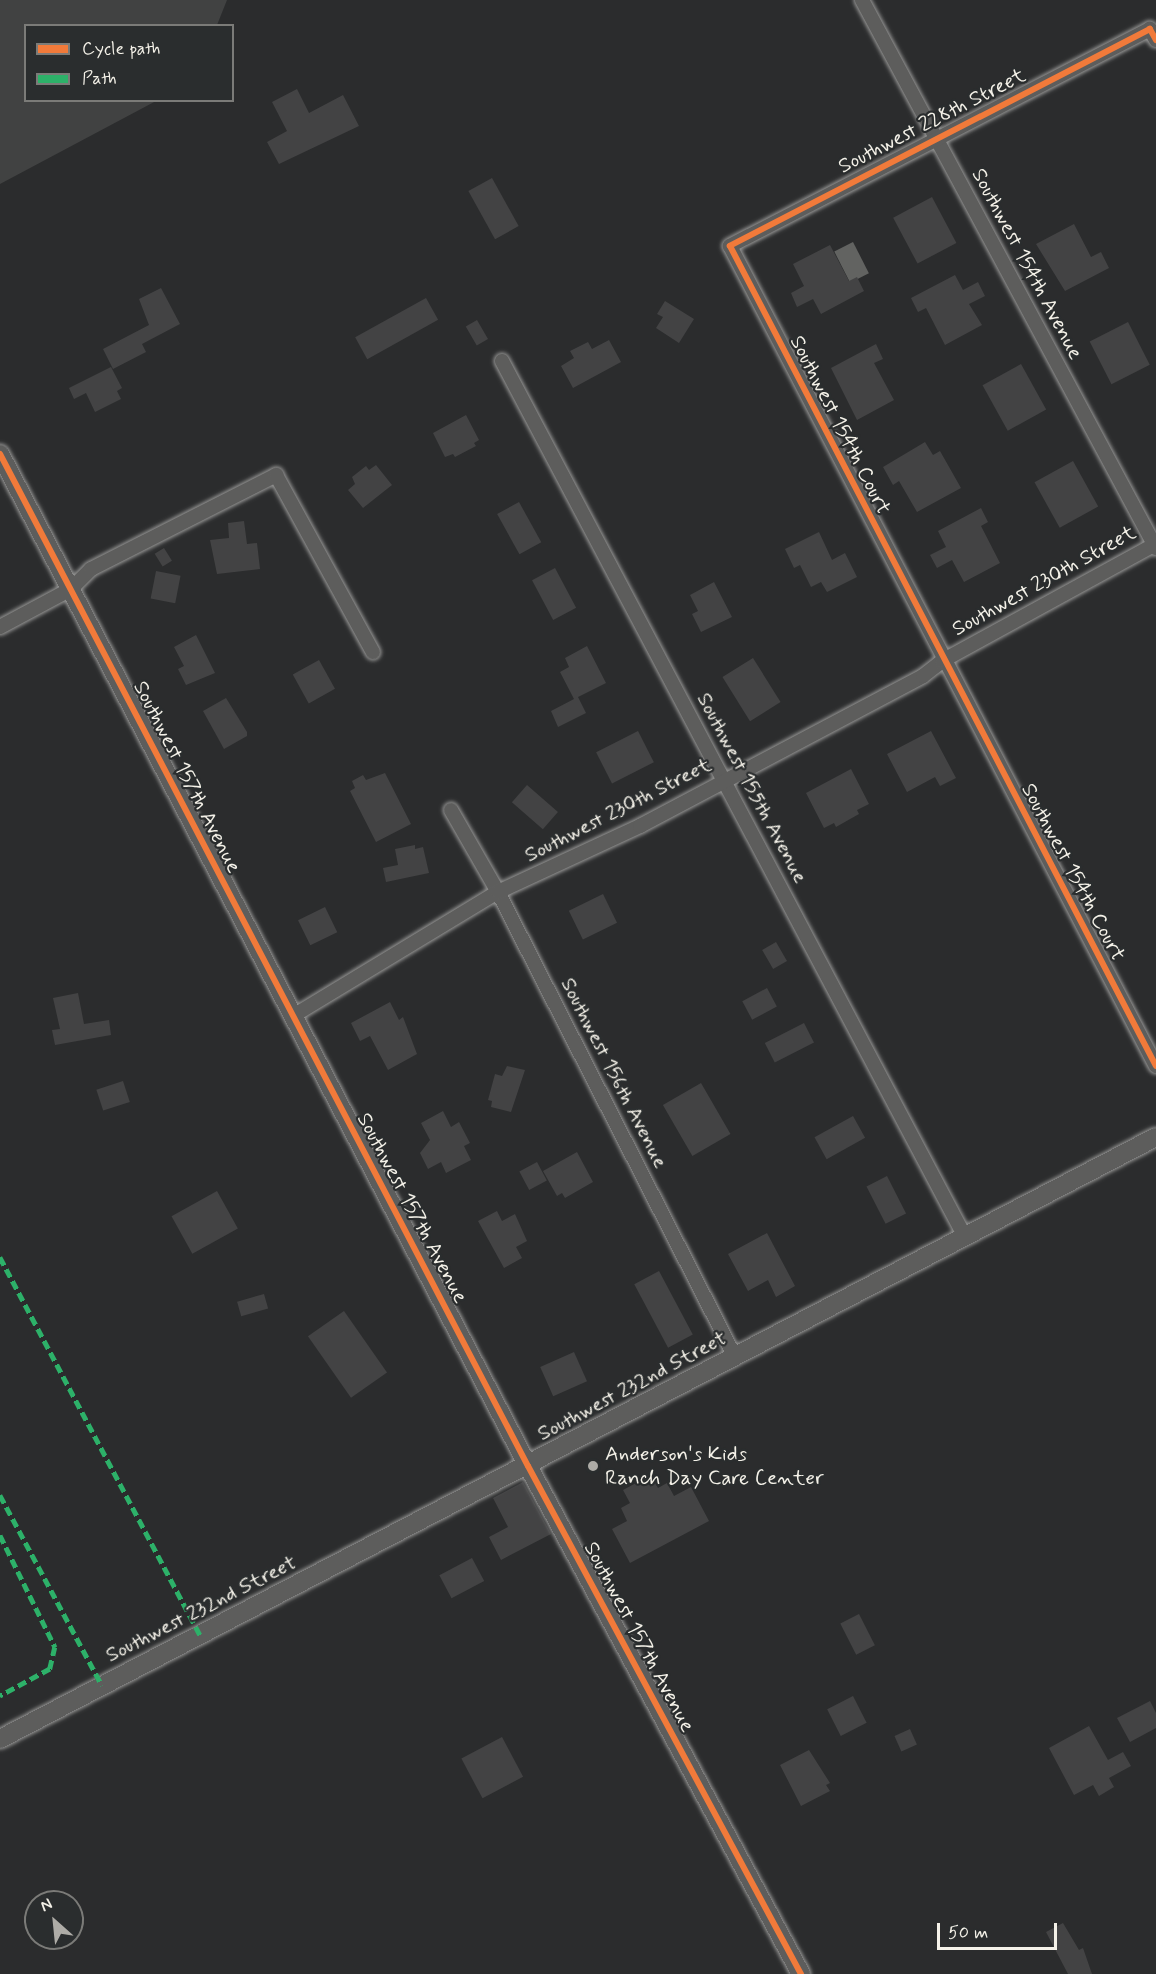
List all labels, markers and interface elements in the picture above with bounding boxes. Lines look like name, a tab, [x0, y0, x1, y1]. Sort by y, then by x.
legend	[24, 24, 234, 102]
text: Cycle path	[82, 37, 160, 61]
street label: Southwest 228th Street	[834, 63, 1030, 179]
text: Path	[82, 67, 117, 91]
street label: Southwest 154th Avenue	[966, 164, 1088, 364]
street label: Southwest 154th Court	[784, 331, 896, 519]
street label: Southwest 230th Street	[948, 520, 1140, 642]
street label: Southwest 157th Avenue	[128, 677, 246, 877]
street label: Southwest 155th Avenue	[691, 688, 813, 888]
street label: Southwest 230th Street	[521, 752, 715, 868]
street label: Southwest 154th Court	[1016, 779, 1130, 965]
street label: Southwest 156th Avenue	[555, 974, 673, 1172]
street label: Southwest 157th Avenue	[351, 1108, 473, 1308]
street label: Southwest 232nd Street	[534, 1326, 730, 1446]
place label: Anderson's Kids Ranch Day Care Center	[605, 1441, 822, 1491]
marker: Anderson's Kids Ranch Day Care Center	[586, 1459, 600, 1473]
street label: Southwest 157th Avenue	[578, 1537, 700, 1737]
street label: Southwest 232nd Street	[102, 1550, 300, 1668]
north arrow	[24, 1890, 84, 1950]
text: N	[37, 1894, 56, 1917]
scale bar	[940, 1911, 1060, 1949]
text: 50 m	[948, 1921, 988, 1945]

